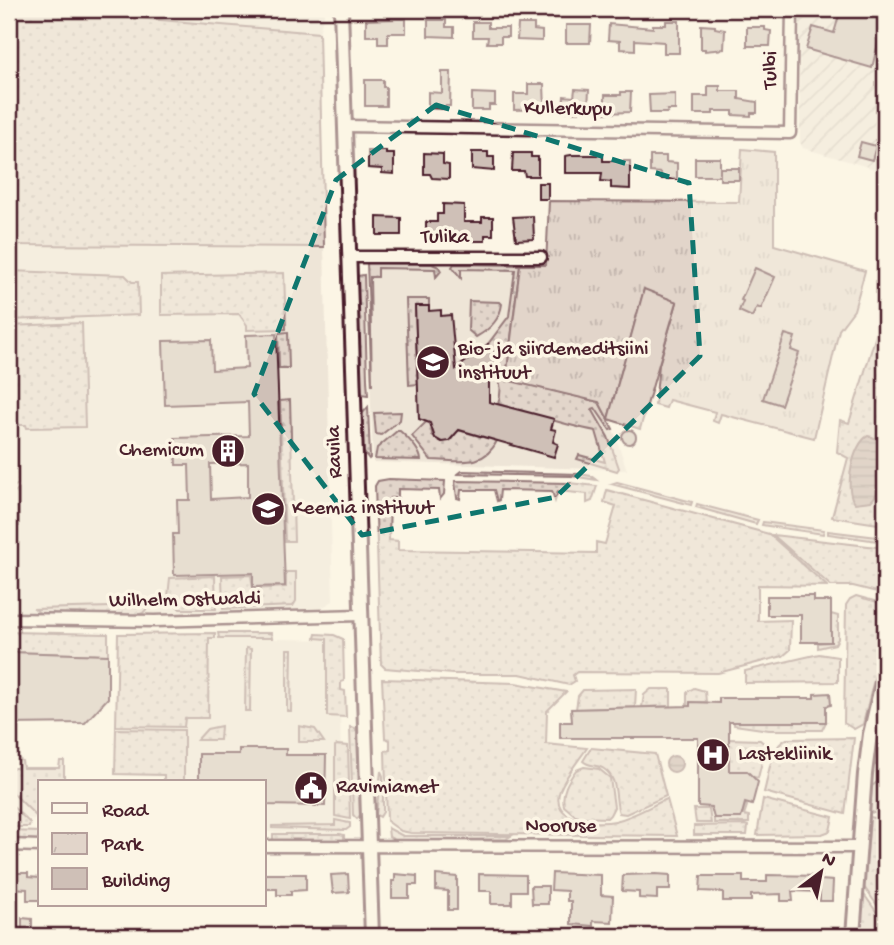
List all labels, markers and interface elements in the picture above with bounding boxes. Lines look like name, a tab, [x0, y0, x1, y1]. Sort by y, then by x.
street label: Tulbi	[759, 51, 785, 90]
street label: Kullerkupu	[524, 97, 613, 123]
street label: Tulika	[420, 226, 470, 251]
place label: Bio- ja siirdemeditsiini instituut	[457, 338, 648, 387]
school or university icon: Bio- ja siirdemeditsiini instituut	[414, 343, 452, 381]
street label: Ravila	[323, 424, 349, 479]
building icon: Chemicum	[209, 432, 247, 470]
place label: Chemicum	[119, 439, 204, 464]
school or university icon: Keemia instituut	[249, 490, 287, 528]
place label: Keemia instituut	[292, 497, 436, 522]
street label: Wilhelm Ostwaldi	[109, 587, 261, 615]
hospital icon: Lastekliinik	[694, 736, 732, 774]
place label: Lastekliinik	[738, 743, 834, 768]
public building icon: Ravimiamet	[292, 769, 330, 807]
place label: Ravimiamet	[336, 776, 440, 801]
legend	[38, 780, 266, 906]
text: Road	[102, 800, 150, 825]
street label: Nooruse	[525, 815, 598, 840]
text: Park	[101, 834, 145, 859]
north arrow	[786, 836, 856, 906]
text: N	[817, 848, 840, 874]
text: Building	[101, 870, 171, 895]

